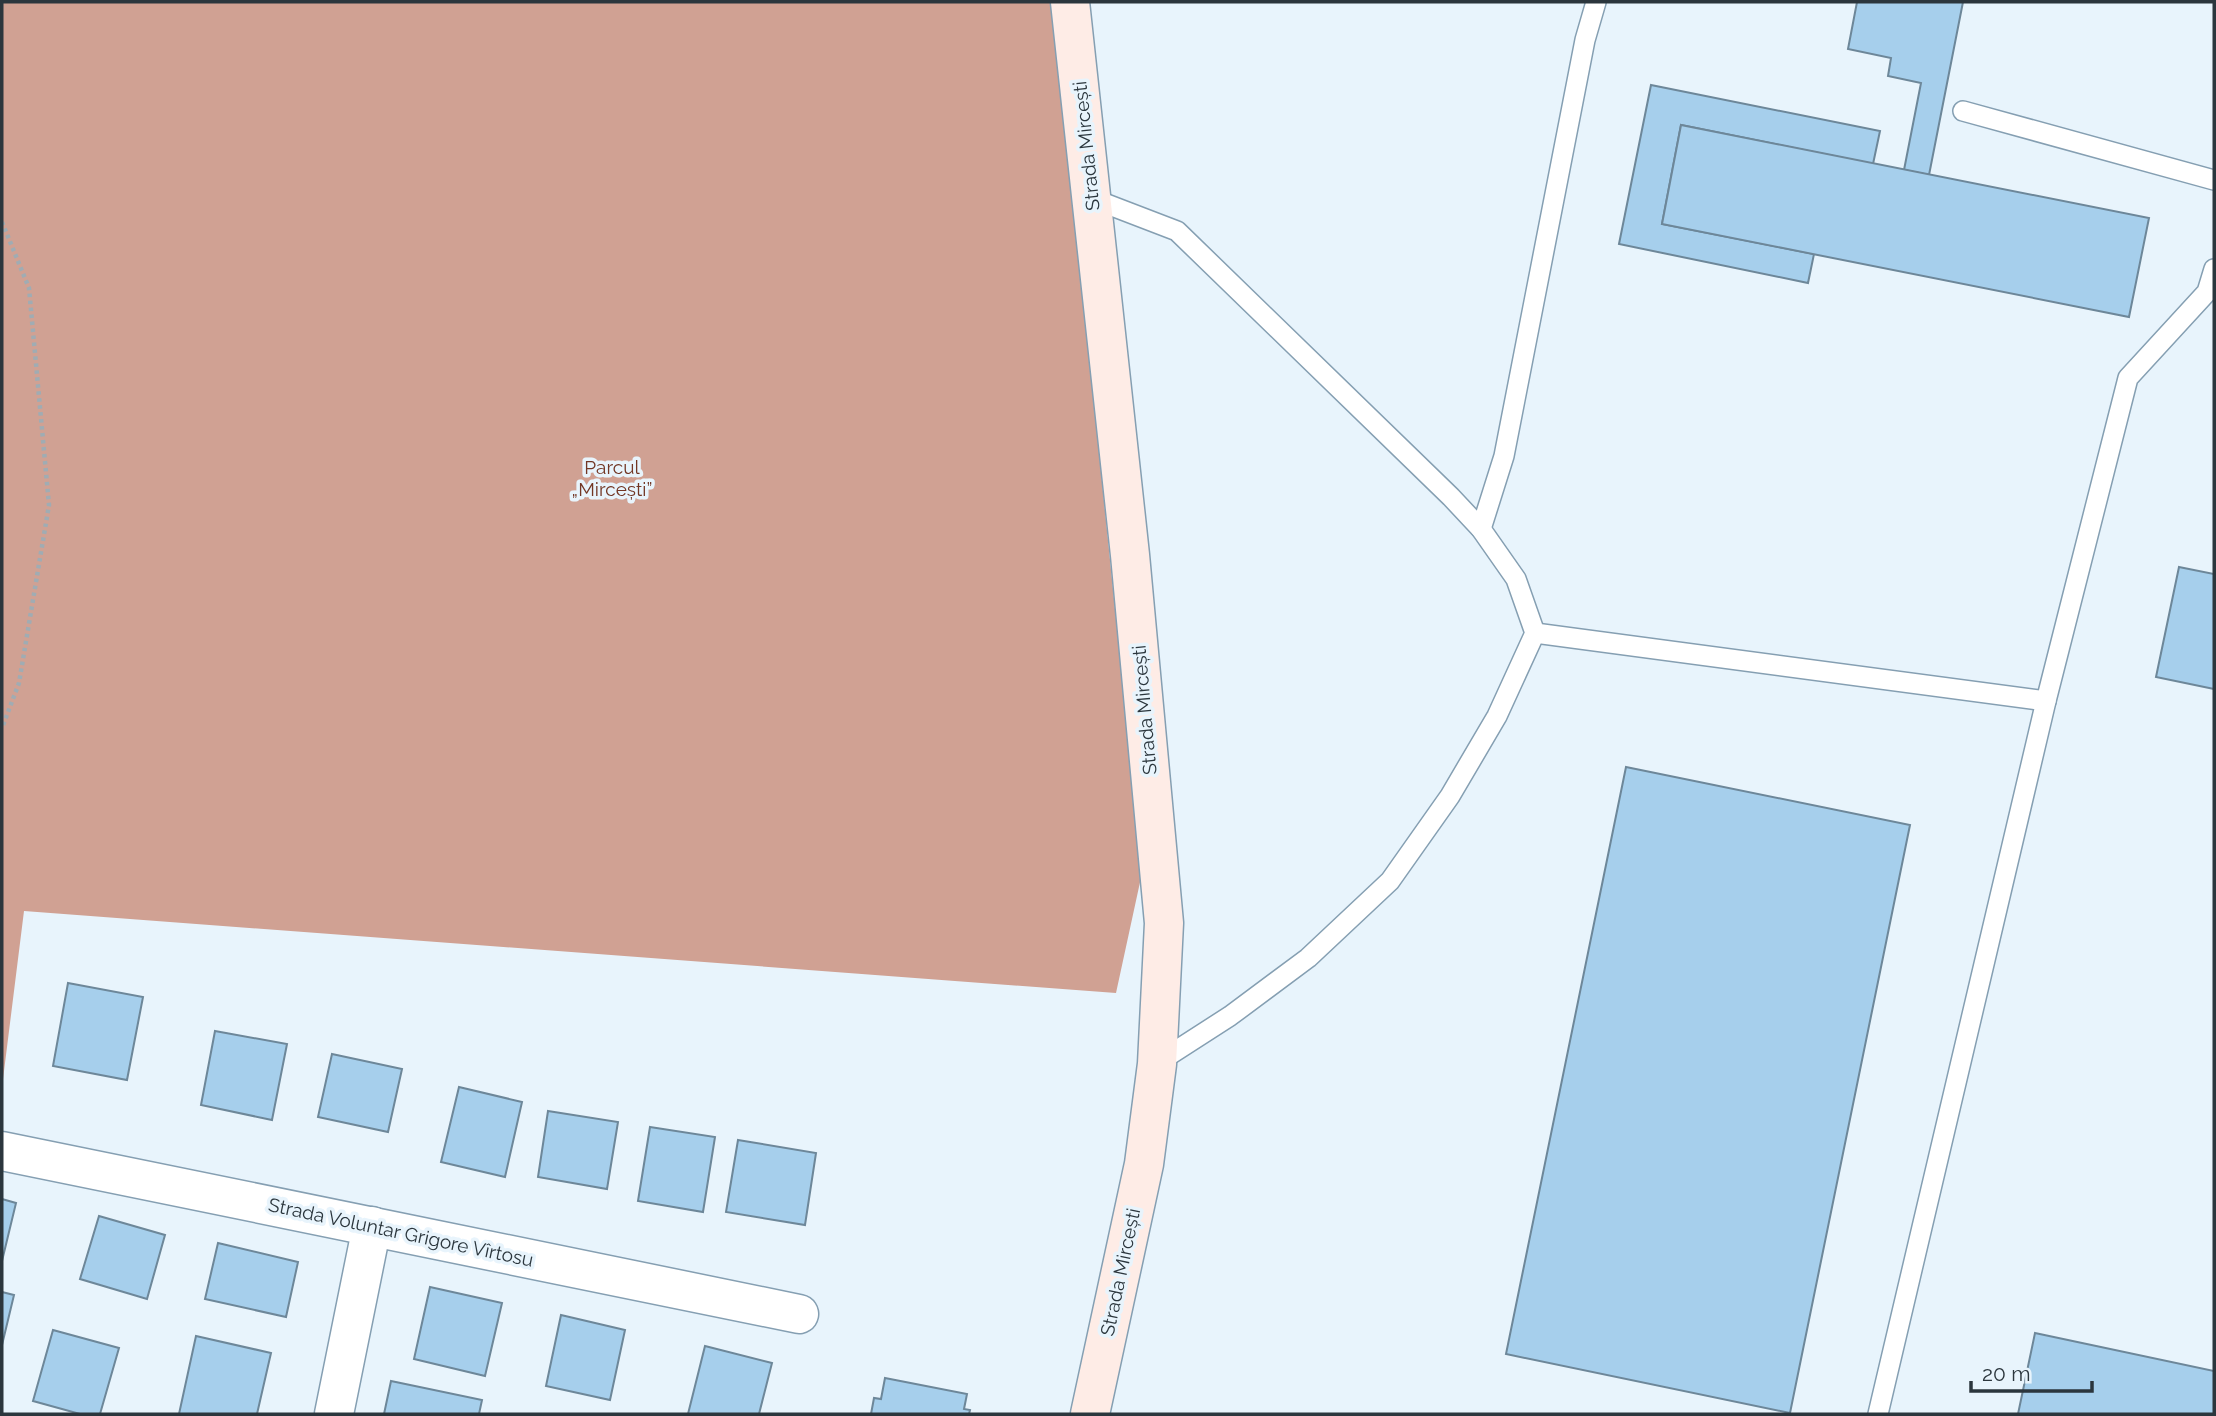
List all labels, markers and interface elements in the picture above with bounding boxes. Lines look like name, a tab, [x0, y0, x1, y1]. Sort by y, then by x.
street label: Strada Mircești	[1068, 80, 1104, 212]
park label: Parcul „Mircești”	[572, 456, 652, 500]
street label: Strada Mircești	[1127, 644, 1161, 776]
street label: Strada Voluntar Grigore Vîrtosu	[267, 1193, 535, 1271]
street label: Strada Mircești	[1096, 1206, 1144, 1338]
scale bar	[1971, 1350, 2092, 1394]
text: 20 m	[1982, 1361, 2030, 1386]

